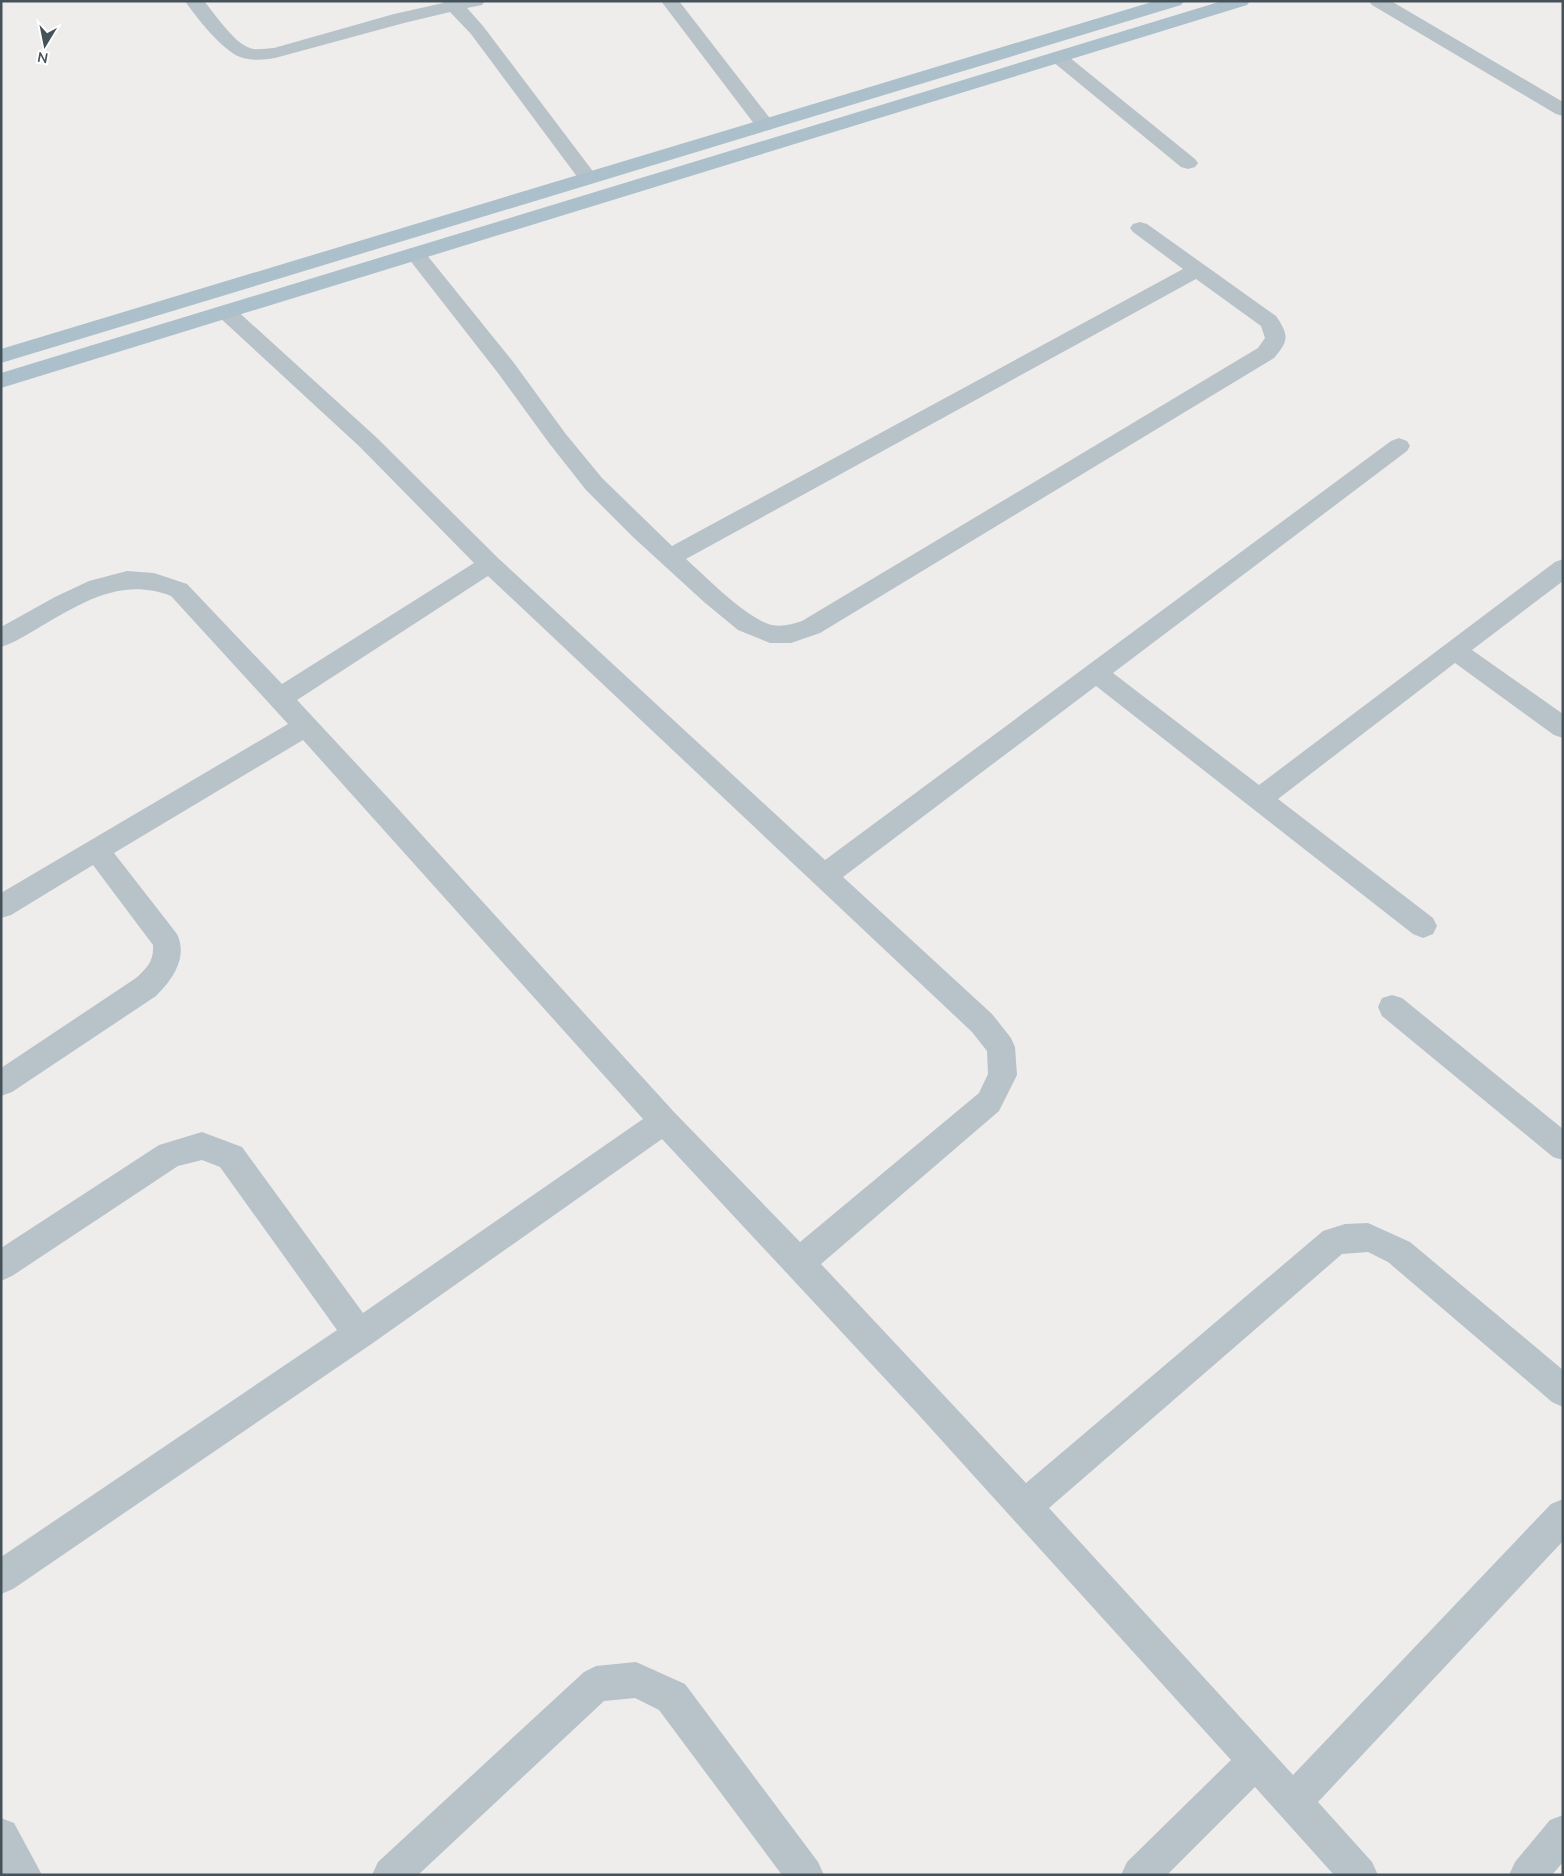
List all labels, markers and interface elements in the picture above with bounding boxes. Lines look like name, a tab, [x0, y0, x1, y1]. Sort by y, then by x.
north arrow	[20, 20, 70, 70]
text: N	[36, 47, 50, 68]

